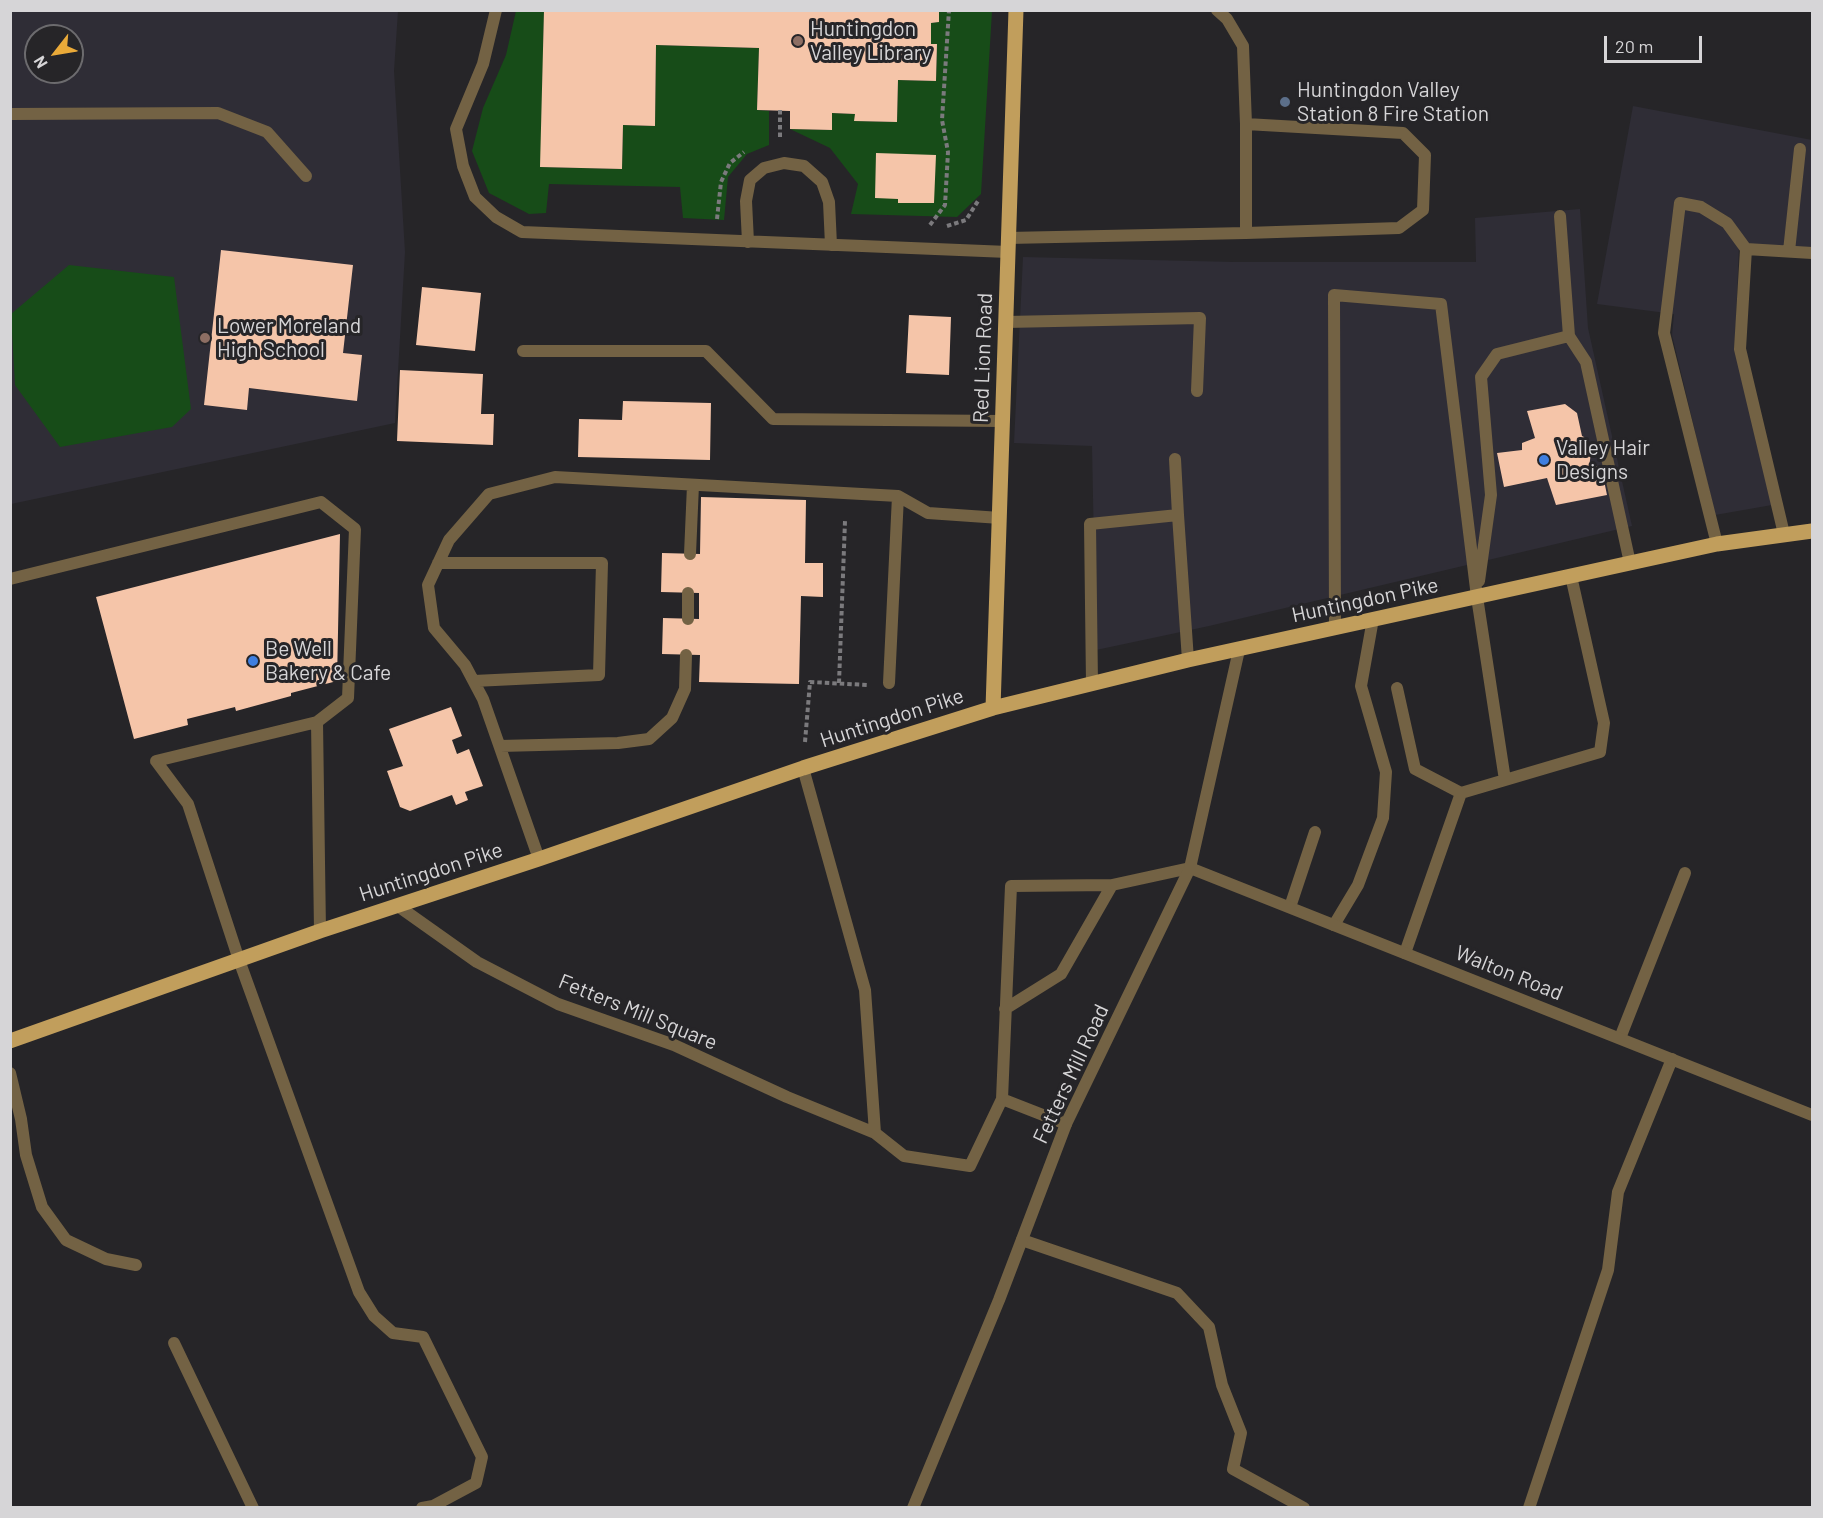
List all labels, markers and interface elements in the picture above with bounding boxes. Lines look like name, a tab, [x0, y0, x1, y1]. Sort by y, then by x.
place label: Huntingdon Valley Library	[810, 16, 932, 66]
north arrow	[24, 24, 84, 84]
scale bar	[1607, 24, 1704, 62]
marker: Huntingdon Valley Library	[791, 34, 805, 48]
text: 20 m	[1615, 35, 1653, 57]
text: N	[29, 53, 51, 72]
place label: Huntingdon Valley Station 8 Fire Station	[1297, 77, 1489, 127]
marker: Huntingdon Valley Station 8 Fire Station	[1278, 95, 1292, 109]
street label: Red Lion Road	[968, 292, 998, 424]
place label: Lower Moreland High School	[217, 313, 361, 363]
marker: Lower Moreland High School	[198, 331, 212, 345]
place label: Valley Hair Designs	[1556, 435, 1650, 485]
marker: Valley Hair Designs	[1537, 453, 1551, 467]
street label: Huntingdon Pike	[1289, 572, 1441, 628]
place label: Be Well Bakery & Cafe	[265, 636, 391, 686]
marker: Be Well Bakery & Cafe	[246, 654, 260, 668]
street label: Huntingdon Pike	[817, 683, 967, 753]
street label: Huntingdon Pike	[356, 837, 506, 907]
street label: Walton Road	[1452, 940, 1566, 1006]
street label: Fetters Mill Square	[555, 969, 721, 1055]
street label: Fetters Mill Road	[1028, 1000, 1114, 1148]

